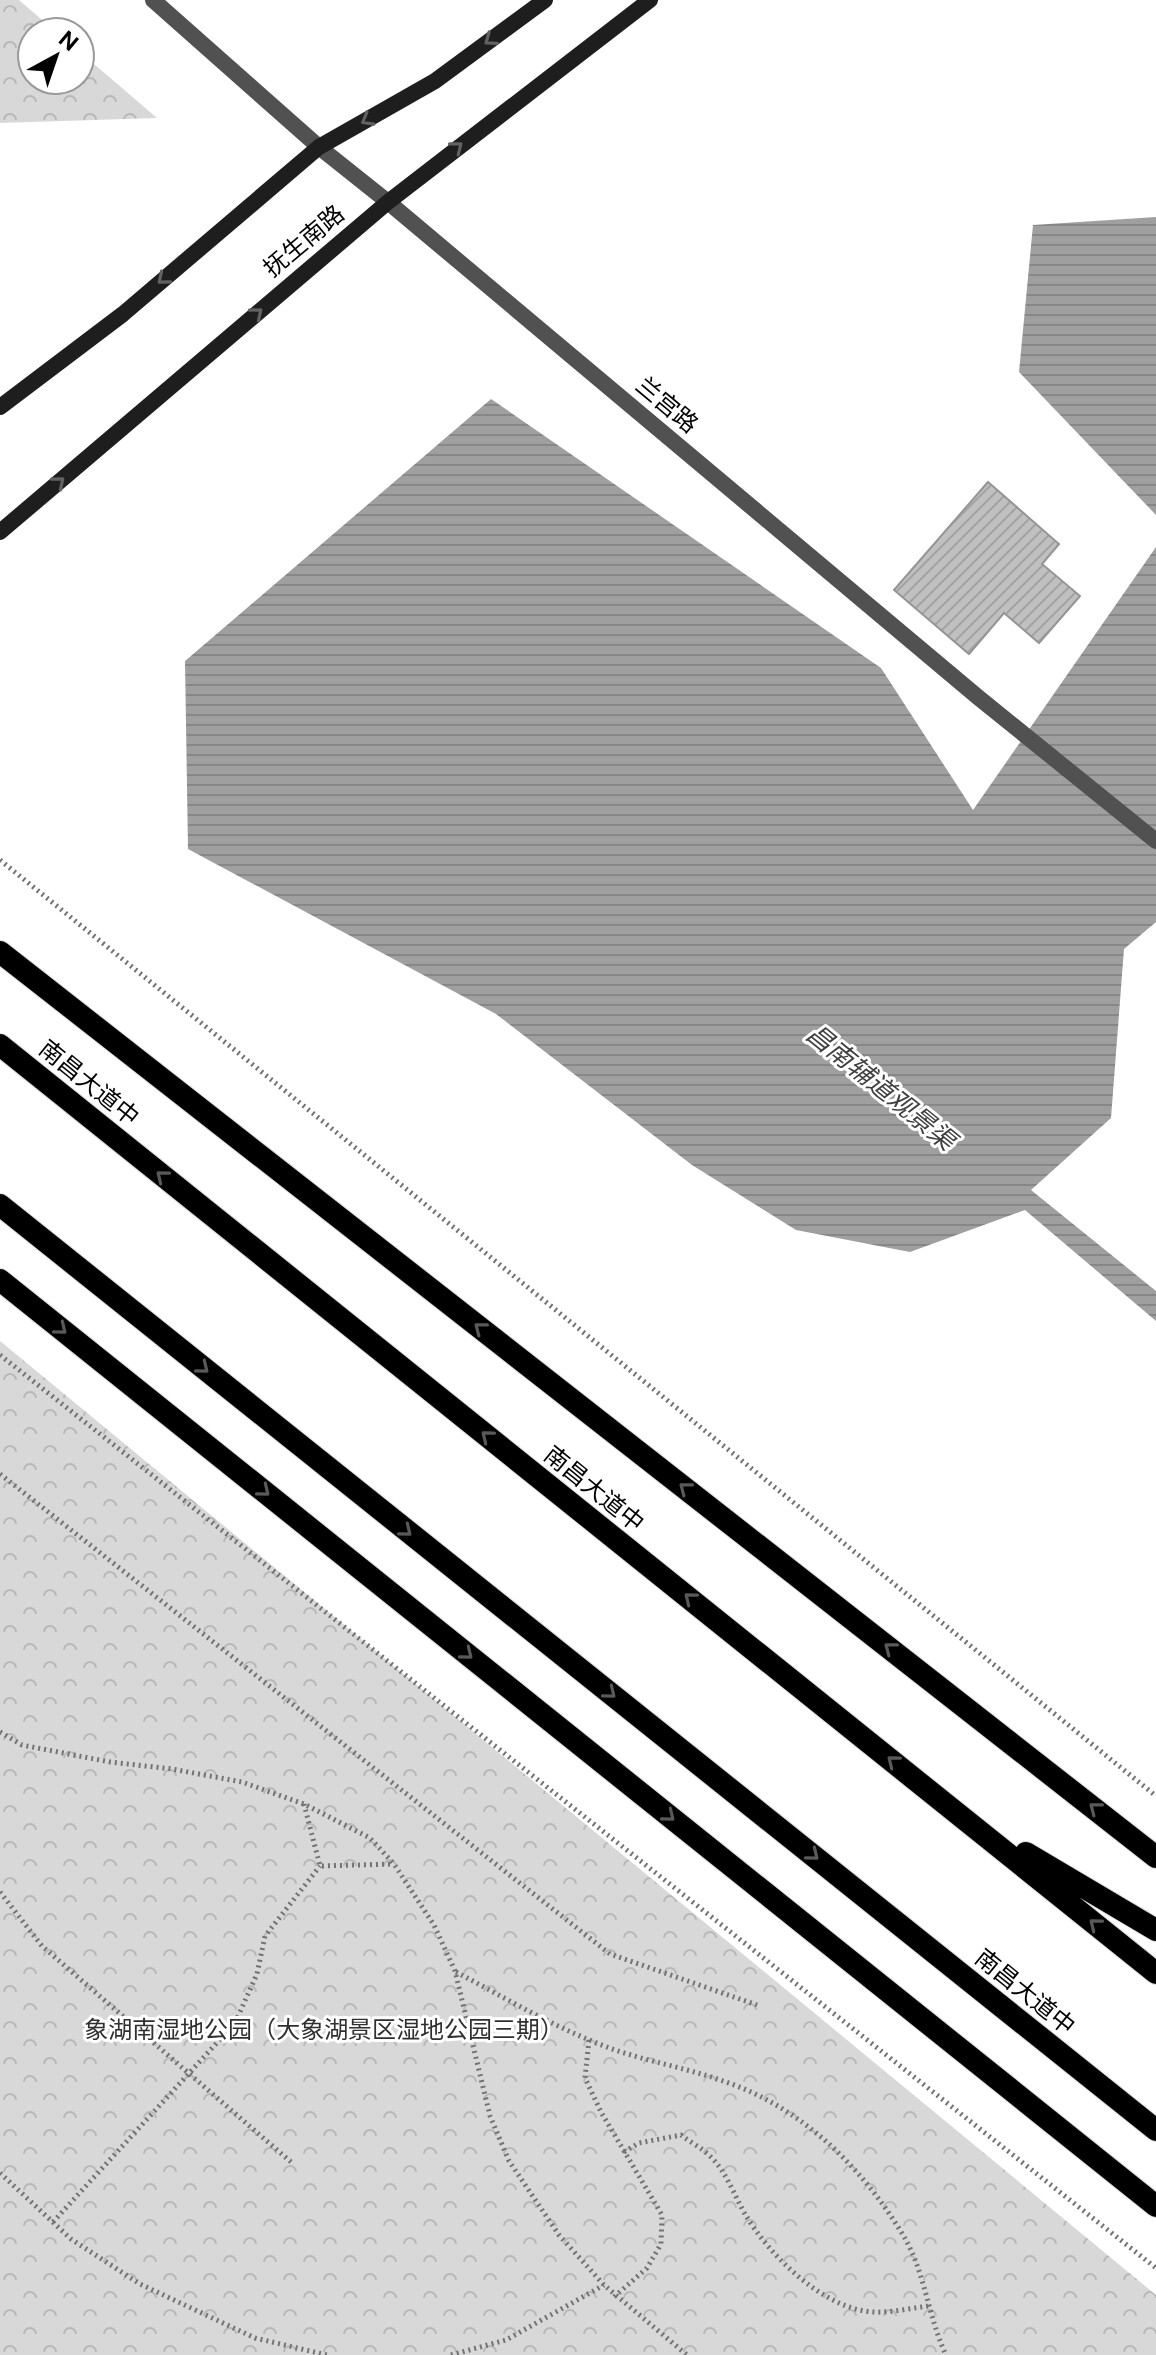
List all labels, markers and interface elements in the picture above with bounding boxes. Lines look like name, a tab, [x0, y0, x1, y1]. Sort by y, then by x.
north arrow	[16, 16, 96, 96]
text: N	[54, 25, 84, 56]
one-way arrow	[484, 31, 499, 45]
one-way arrow	[361, 110, 376, 126]
one-way arrow	[448, 142, 463, 156]
street label: 抚生南路	[258, 199, 349, 282]
one-way arrow	[158, 269, 172, 284]
one-way arrow	[248, 308, 262, 323]
street label: 兰宫路	[631, 370, 704, 438]
one-way arrow	[50, 477, 65, 491]
water label: 昌南辅道观景渠	[801, 1017, 965, 1158]
street label: 南昌大道中	[34, 1034, 145, 1131]
one-way arrow	[157, 1171, 171, 1186]
one-way arrow	[52, 1319, 67, 1333]
one-way arrow	[475, 1323, 489, 1338]
one-way arrow	[194, 1359, 209, 1373]
one-way arrow	[481, 1431, 496, 1446]
street label: 南昌大道中	[539, 1440, 650, 1537]
one-way arrow	[255, 1481, 269, 1496]
one-way arrow	[679, 1484, 694, 1498]
one-way arrow	[397, 1521, 412, 1535]
one-way arrow	[685, 1593, 699, 1608]
one-way arrow	[458, 1644, 472, 1659]
one-way arrow	[884, 1644, 899, 1658]
one-way arrow	[600, 1683, 615, 1698]
one-way arrow	[887, 1756, 902, 1770]
one-way arrow	[1089, 1804, 1104, 1818]
one-way arrow	[660, 1807, 675, 1821]
one-way arrow	[804, 1846, 819, 1860]
one-way arrow	[1089, 1919, 1104, 1933]
street label: 南昌大道中	[970, 1943, 1081, 2040]
park label: 象湖南湿地公园（大象湖景区湿地公园三期）	[84, 2015, 564, 2043]

